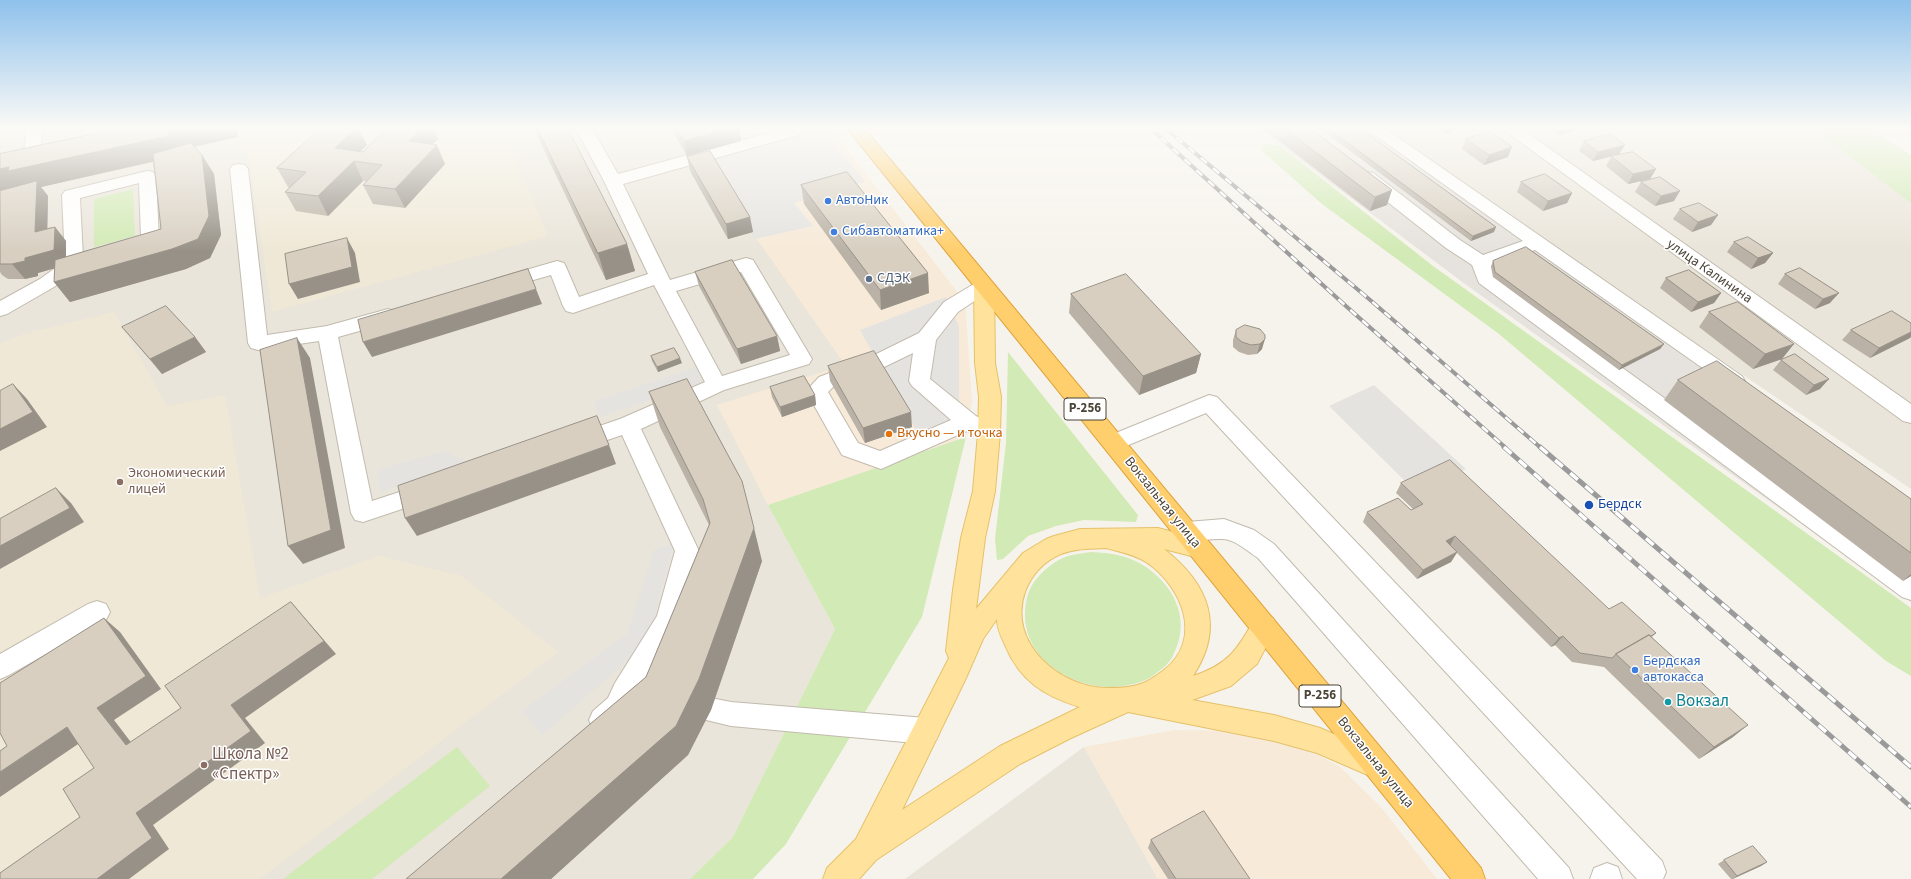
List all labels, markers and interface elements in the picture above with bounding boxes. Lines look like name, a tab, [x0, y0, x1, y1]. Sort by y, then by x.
place label: АвтоНик	[836, 193, 888, 209]
marker: АвтоНик	[823, 196, 833, 206]
place label: Сибавтоматика+	[842, 224, 944, 240]
marker: Сибавтоматика+	[829, 227, 839, 237]
street label: улица Калинина	[1663, 236, 1755, 308]
place label: СДЭК	[877, 271, 910, 287]
marker: СДЭК	[864, 274, 874, 284]
road number: Р-256	[1064, 398, 1106, 420]
place label: Вкусно — и точка	[897, 426, 1003, 442]
marker: Вкусно — и точка	[884, 429, 894, 439]
street label: Вокзальная улица	[1120, 454, 1204, 552]
place label: Экономический лицей	[128, 466, 226, 498]
marker: Экономический лицей	[115, 477, 125, 487]
place label: Бердск	[1598, 497, 1642, 513]
marker: Бердск	[1583, 499, 1595, 511]
place label: Бердская автокасса	[1643, 654, 1704, 686]
marker: Бердская автокасса	[1630, 665, 1640, 675]
road number: Р-256	[1299, 685, 1341, 707]
place label: Вокзал	[1676, 692, 1729, 712]
marker: Вокзал	[1663, 697, 1673, 707]
street label: Вокзальная улица	[1333, 714, 1417, 812]
place label: Школа №2 «Спектр»	[212, 745, 289, 785]
marker: Школа №2 «Спектр»	[199, 760, 209, 770]

